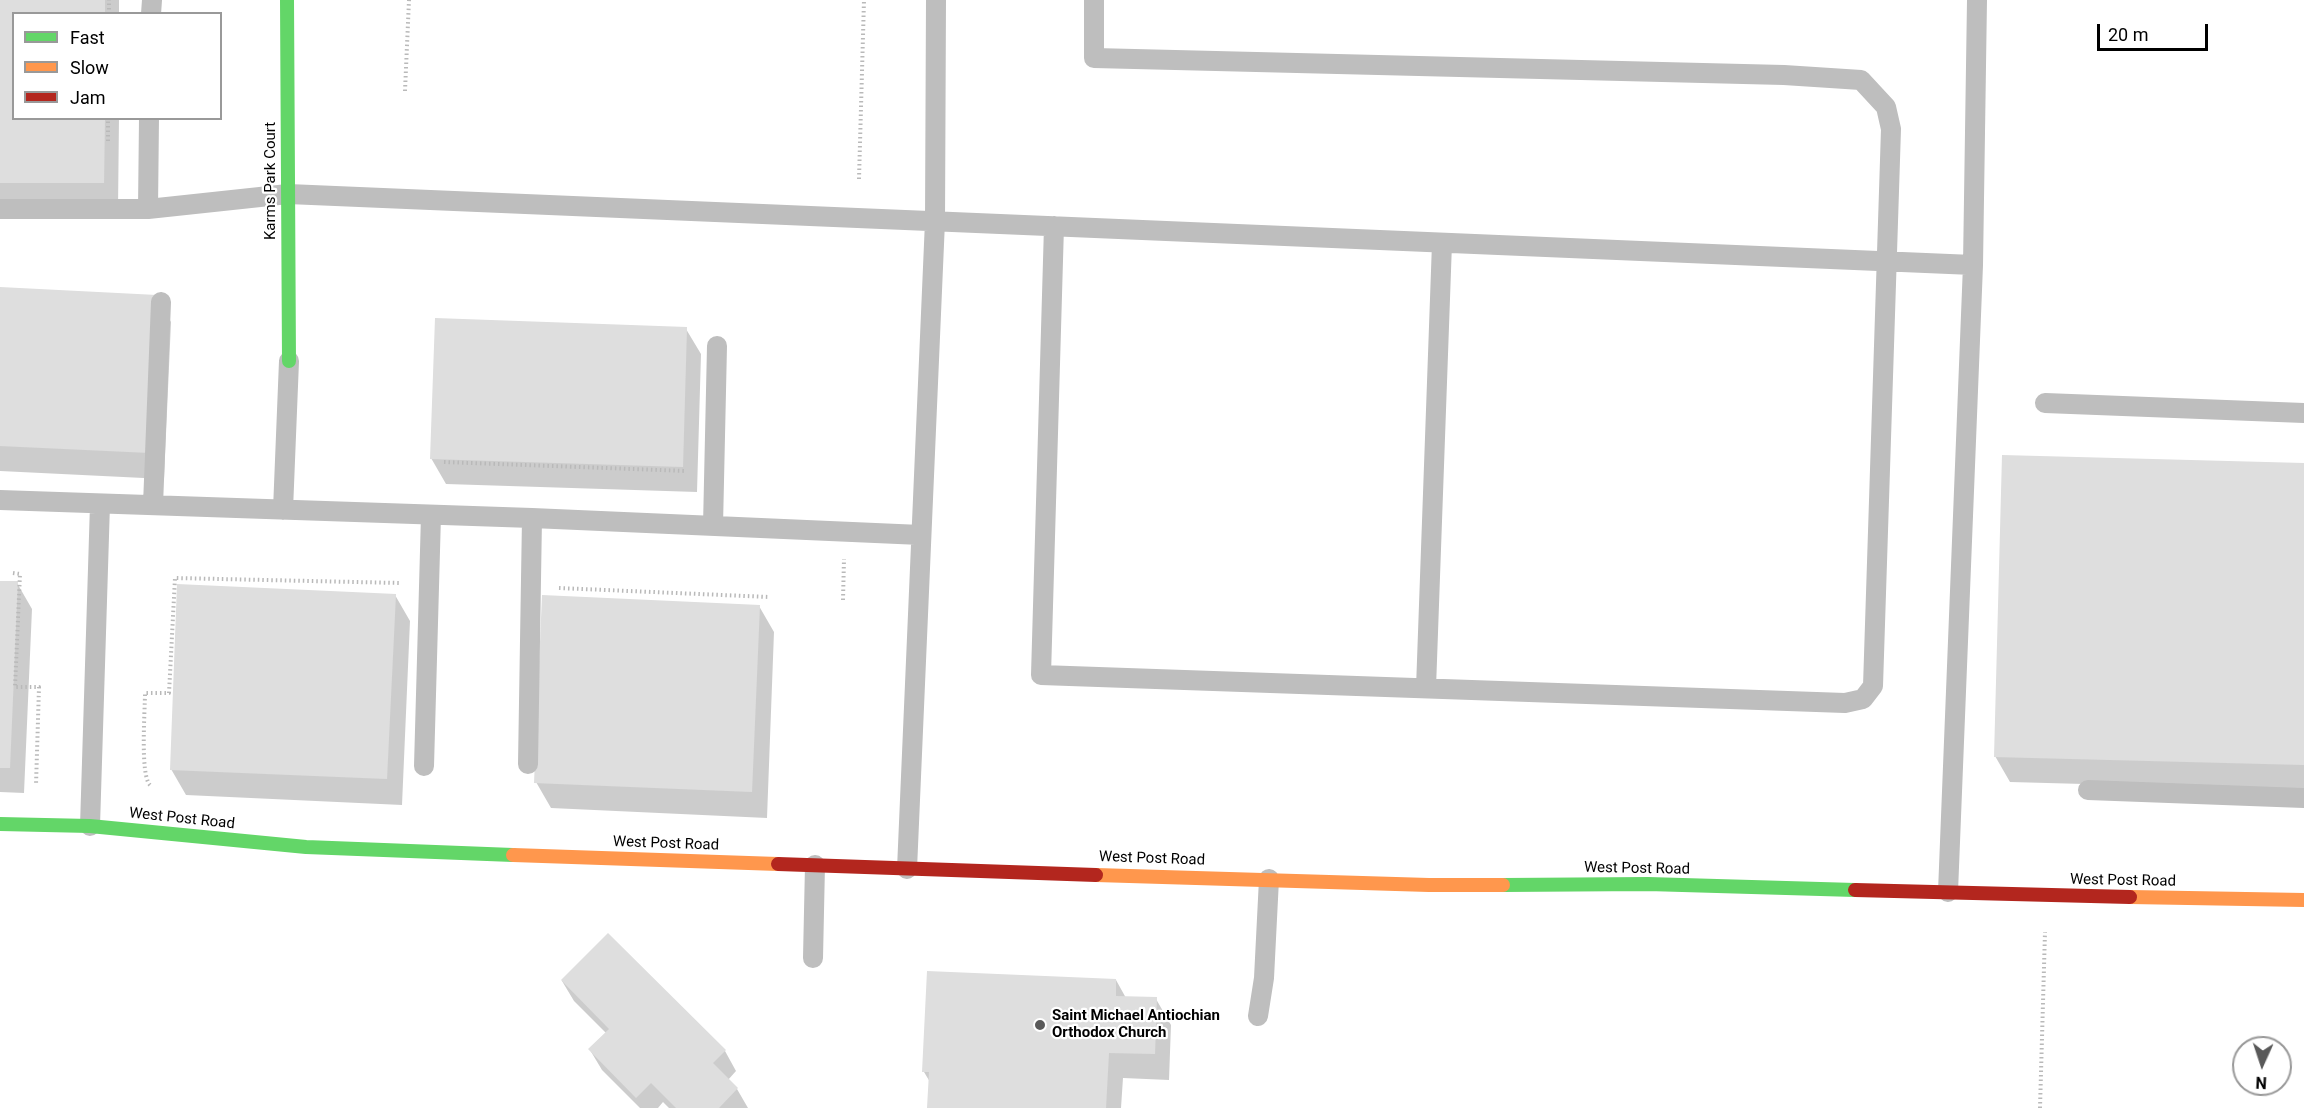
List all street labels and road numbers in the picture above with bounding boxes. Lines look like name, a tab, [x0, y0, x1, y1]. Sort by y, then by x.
street label: Karms Park Court	[262, 122, 280, 240]
street label: West Post Road	[128, 805, 236, 833]
street label: West Post Road	[613, 833, 719, 855]
street label: West Post Road	[1099, 848, 1205, 870]
street label: West Post Road	[1584, 859, 1690, 879]
street label: West Post Road	[2070, 871, 2176, 891]

